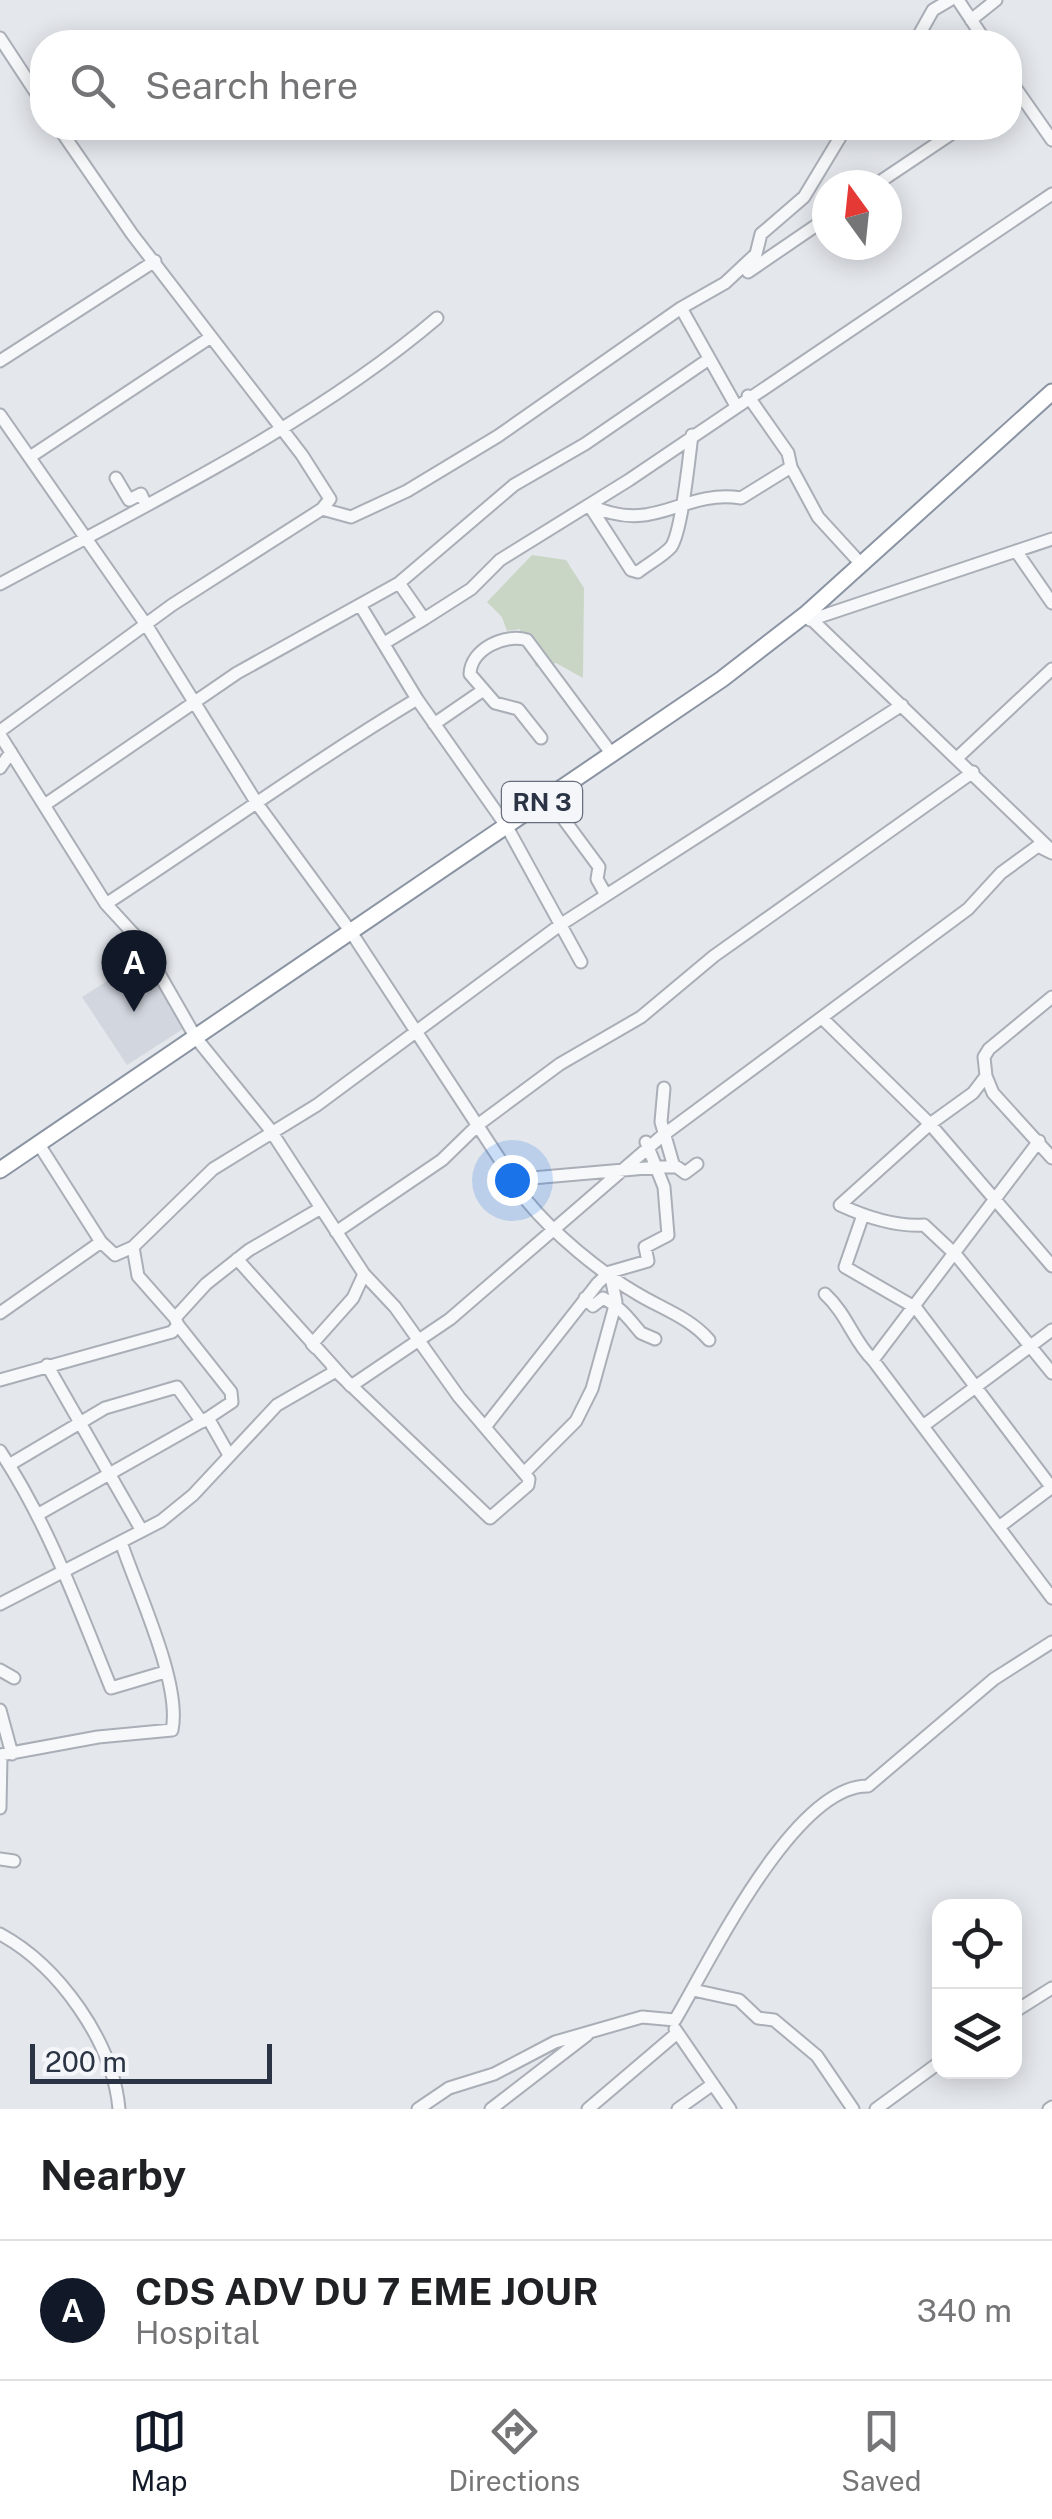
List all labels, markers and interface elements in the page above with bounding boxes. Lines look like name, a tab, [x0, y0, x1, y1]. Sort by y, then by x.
search box	[30, 30, 1022, 140]
icon: search	[65, 58, 120, 113]
text: Search here	[145, 63, 358, 108]
north arrow	[812, 170, 902, 260]
road number: RN 3	[502, 782, 582, 822]
pin: A	[102, 930, 166, 1012]
your location	[487, 1155, 538, 1206]
map controls	[932, 1899, 1022, 2079]
button: locate	[932, 1899, 1022, 1989]
button: layers	[932, 1989, 1022, 2079]
scale bar	[30, 2039, 272, 2084]
text: 200 m	[45, 2045, 127, 2078]
text: Nearby	[40, 2150, 186, 2199]
text: CDS ADV DU 7 EME JOUR	[135, 2269, 599, 2314]
text: A	[61, 2292, 84, 2329]
text: 340 m	[917, 2292, 1012, 2329]
text: Hospital	[135, 2314, 260, 2351]
tab: Map	[131, 2404, 187, 2497]
tab: Directions	[449, 2404, 580, 2497]
tab: Saved	[841, 2404, 921, 2497]

